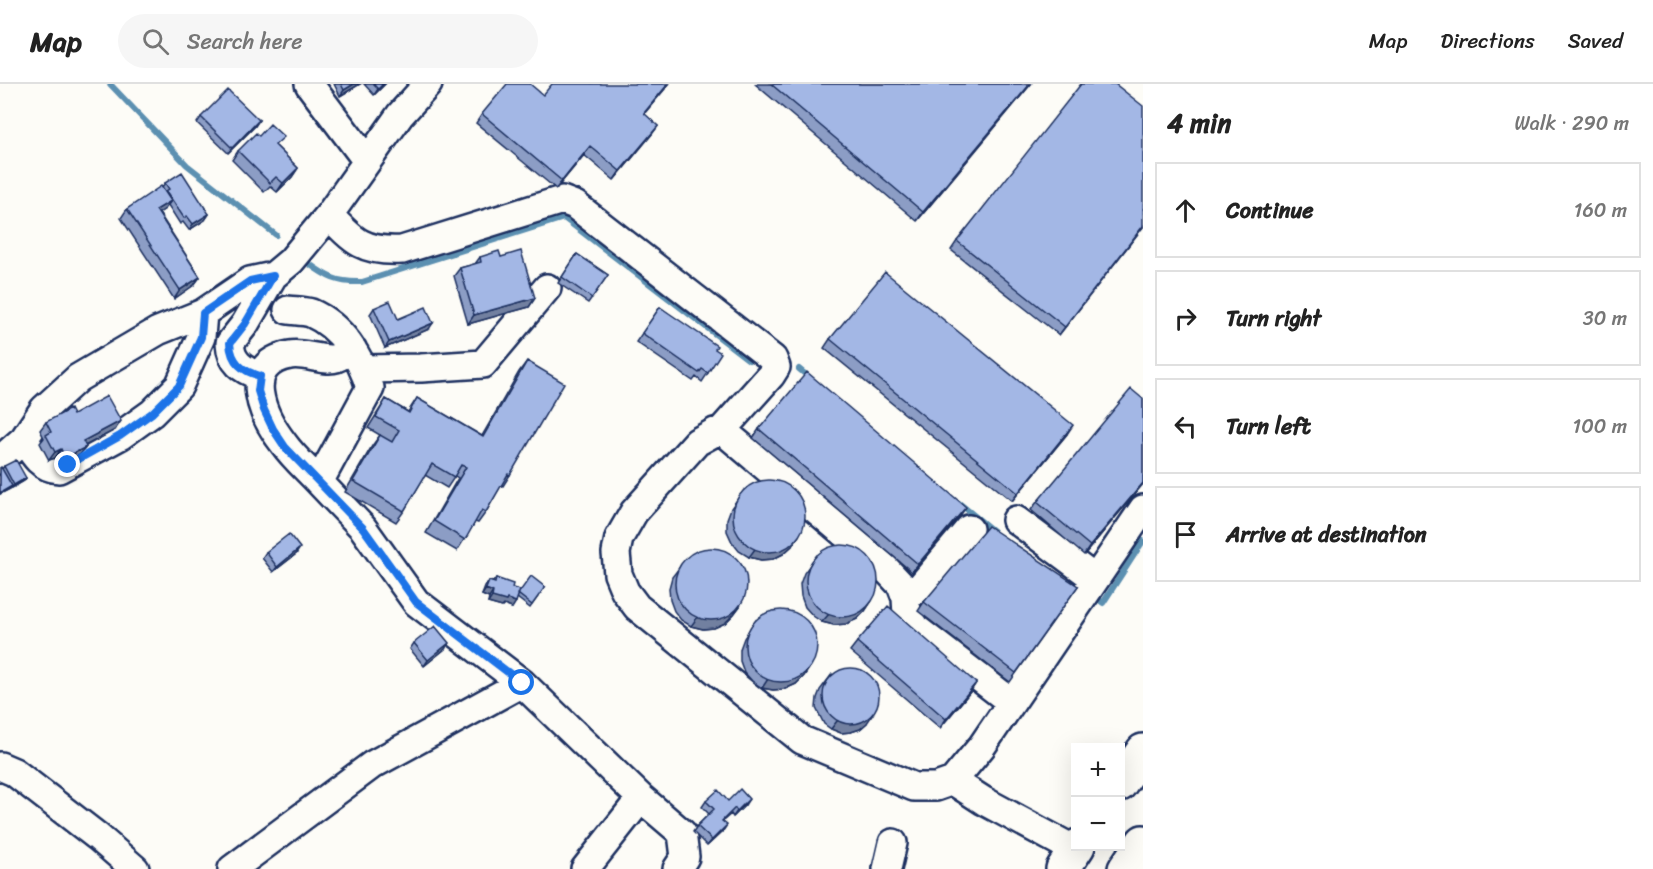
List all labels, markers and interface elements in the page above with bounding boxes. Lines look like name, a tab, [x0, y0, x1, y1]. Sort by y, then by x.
search box	[118, 14, 538, 68]
text: Map	[30, 17, 82, 66]
text: Search here	[187, 22, 303, 61]
text: Map	[1369, 22, 1407, 60]
text: Directions	[1440, 22, 1535, 60]
text: Saved	[1568, 22, 1623, 60]
icon: search	[139, 25, 172, 58]
text: 4 min	[1167, 100, 1231, 146]
text: Walk · 290 m	[1514, 106, 1629, 141]
text: Continue	[1226, 191, 1314, 230]
text: 160 m	[1574, 193, 1627, 228]
icon: ahead	[1169, 194, 1202, 227]
text: Turn right	[1226, 299, 1321, 338]
text: 30 m	[1583, 301, 1627, 336]
icon: right	[1169, 302, 1202, 335]
text: Turn left	[1226, 407, 1311, 446]
text: 100 m	[1573, 409, 1627, 444]
icon: left	[1169, 410, 1202, 443]
route end	[54, 451, 80, 477]
text: Arrive at destination	[1226, 515, 1427, 554]
icon: arrive	[1169, 518, 1202, 551]
route start	[508, 669, 534, 695]
map controls	[1071, 743, 1125, 851]
button: +	[1071, 743, 1125, 797]
button: −	[1071, 797, 1125, 851]

